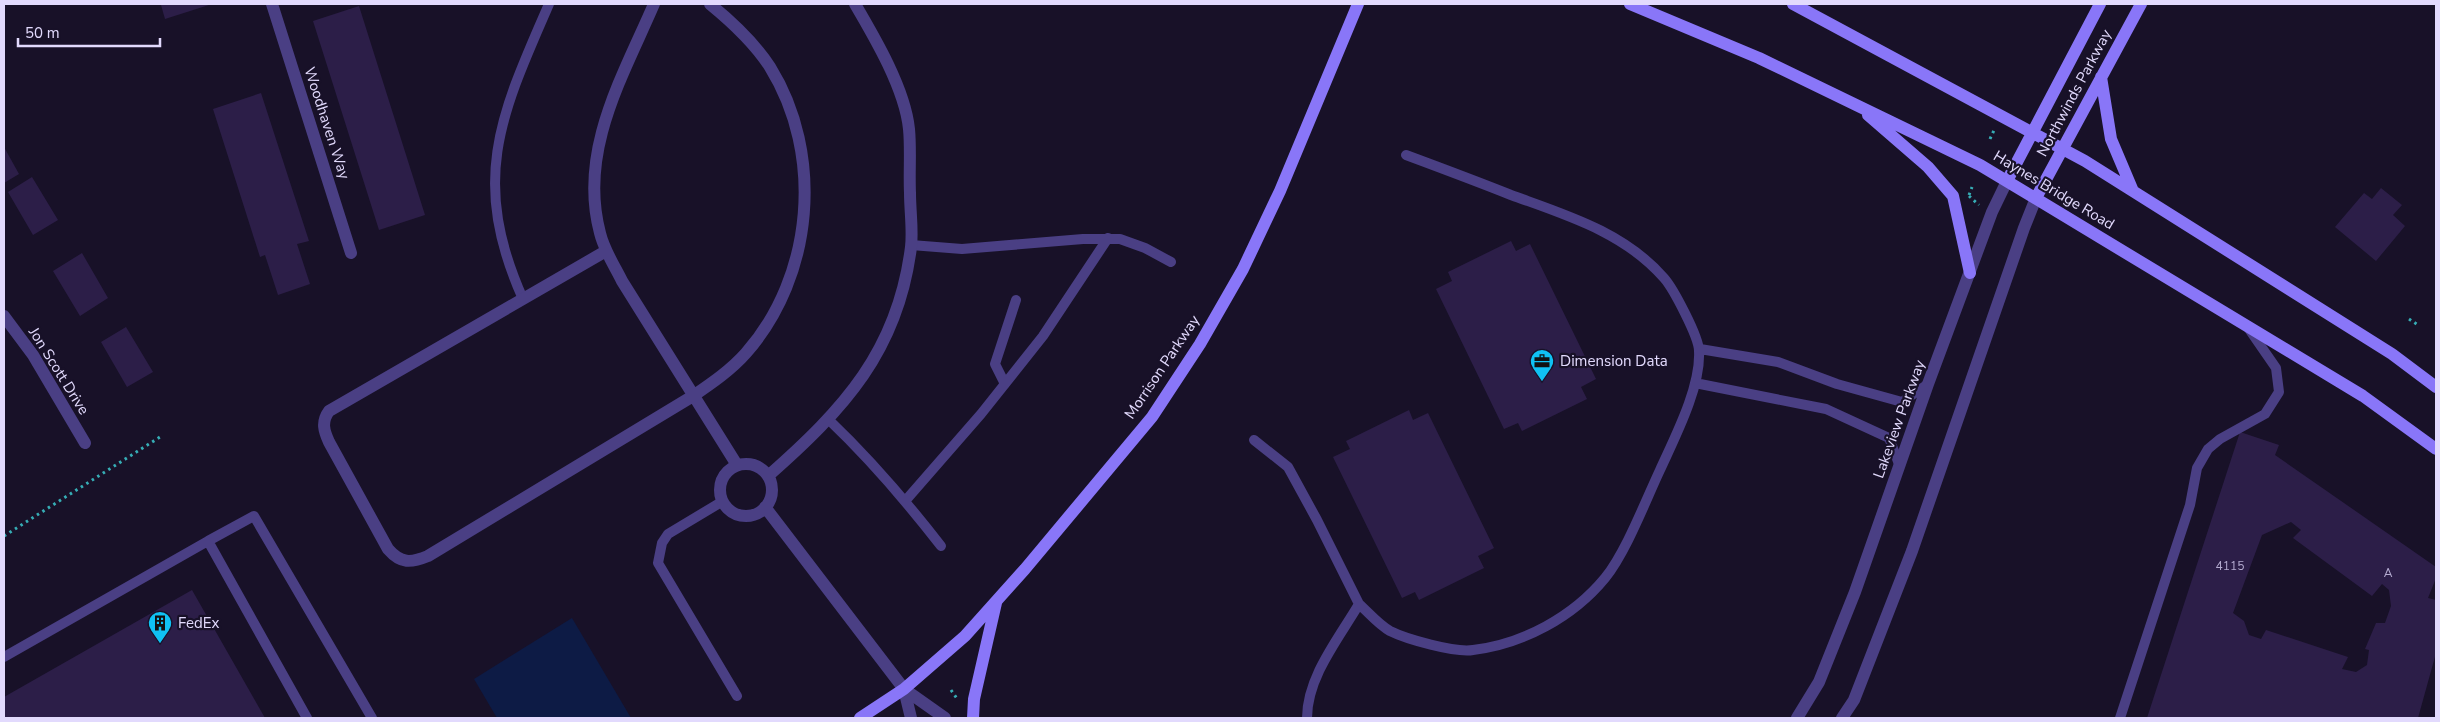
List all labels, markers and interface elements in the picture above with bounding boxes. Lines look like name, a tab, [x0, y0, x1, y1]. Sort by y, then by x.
scale bar	[18, 15, 160, 47]
text: 50 m	[25, 23, 60, 43]
street label: Northwinds Parkway	[2032, 26, 2116, 160]
street label: Woodhaven Way	[299, 64, 355, 182]
street label: Haynes Bridge Road	[1990, 146, 2118, 234]
street label: Morrison Parkway	[1120, 311, 1204, 423]
street label: Jon Scott Drive	[24, 323, 94, 419]
office icon: Dimension Data	[1529, 348, 1555, 382]
place label: Dimension Data	[1560, 351, 1668, 371]
street label: Lakeview Parkway	[1868, 357, 1930, 481]
house number: 4115	[2216, 558, 2244, 574]
house number: A	[2384, 565, 2393, 581]
building icon: FedEx	[147, 610, 173, 644]
place label: FedEx	[178, 613, 219, 633]

